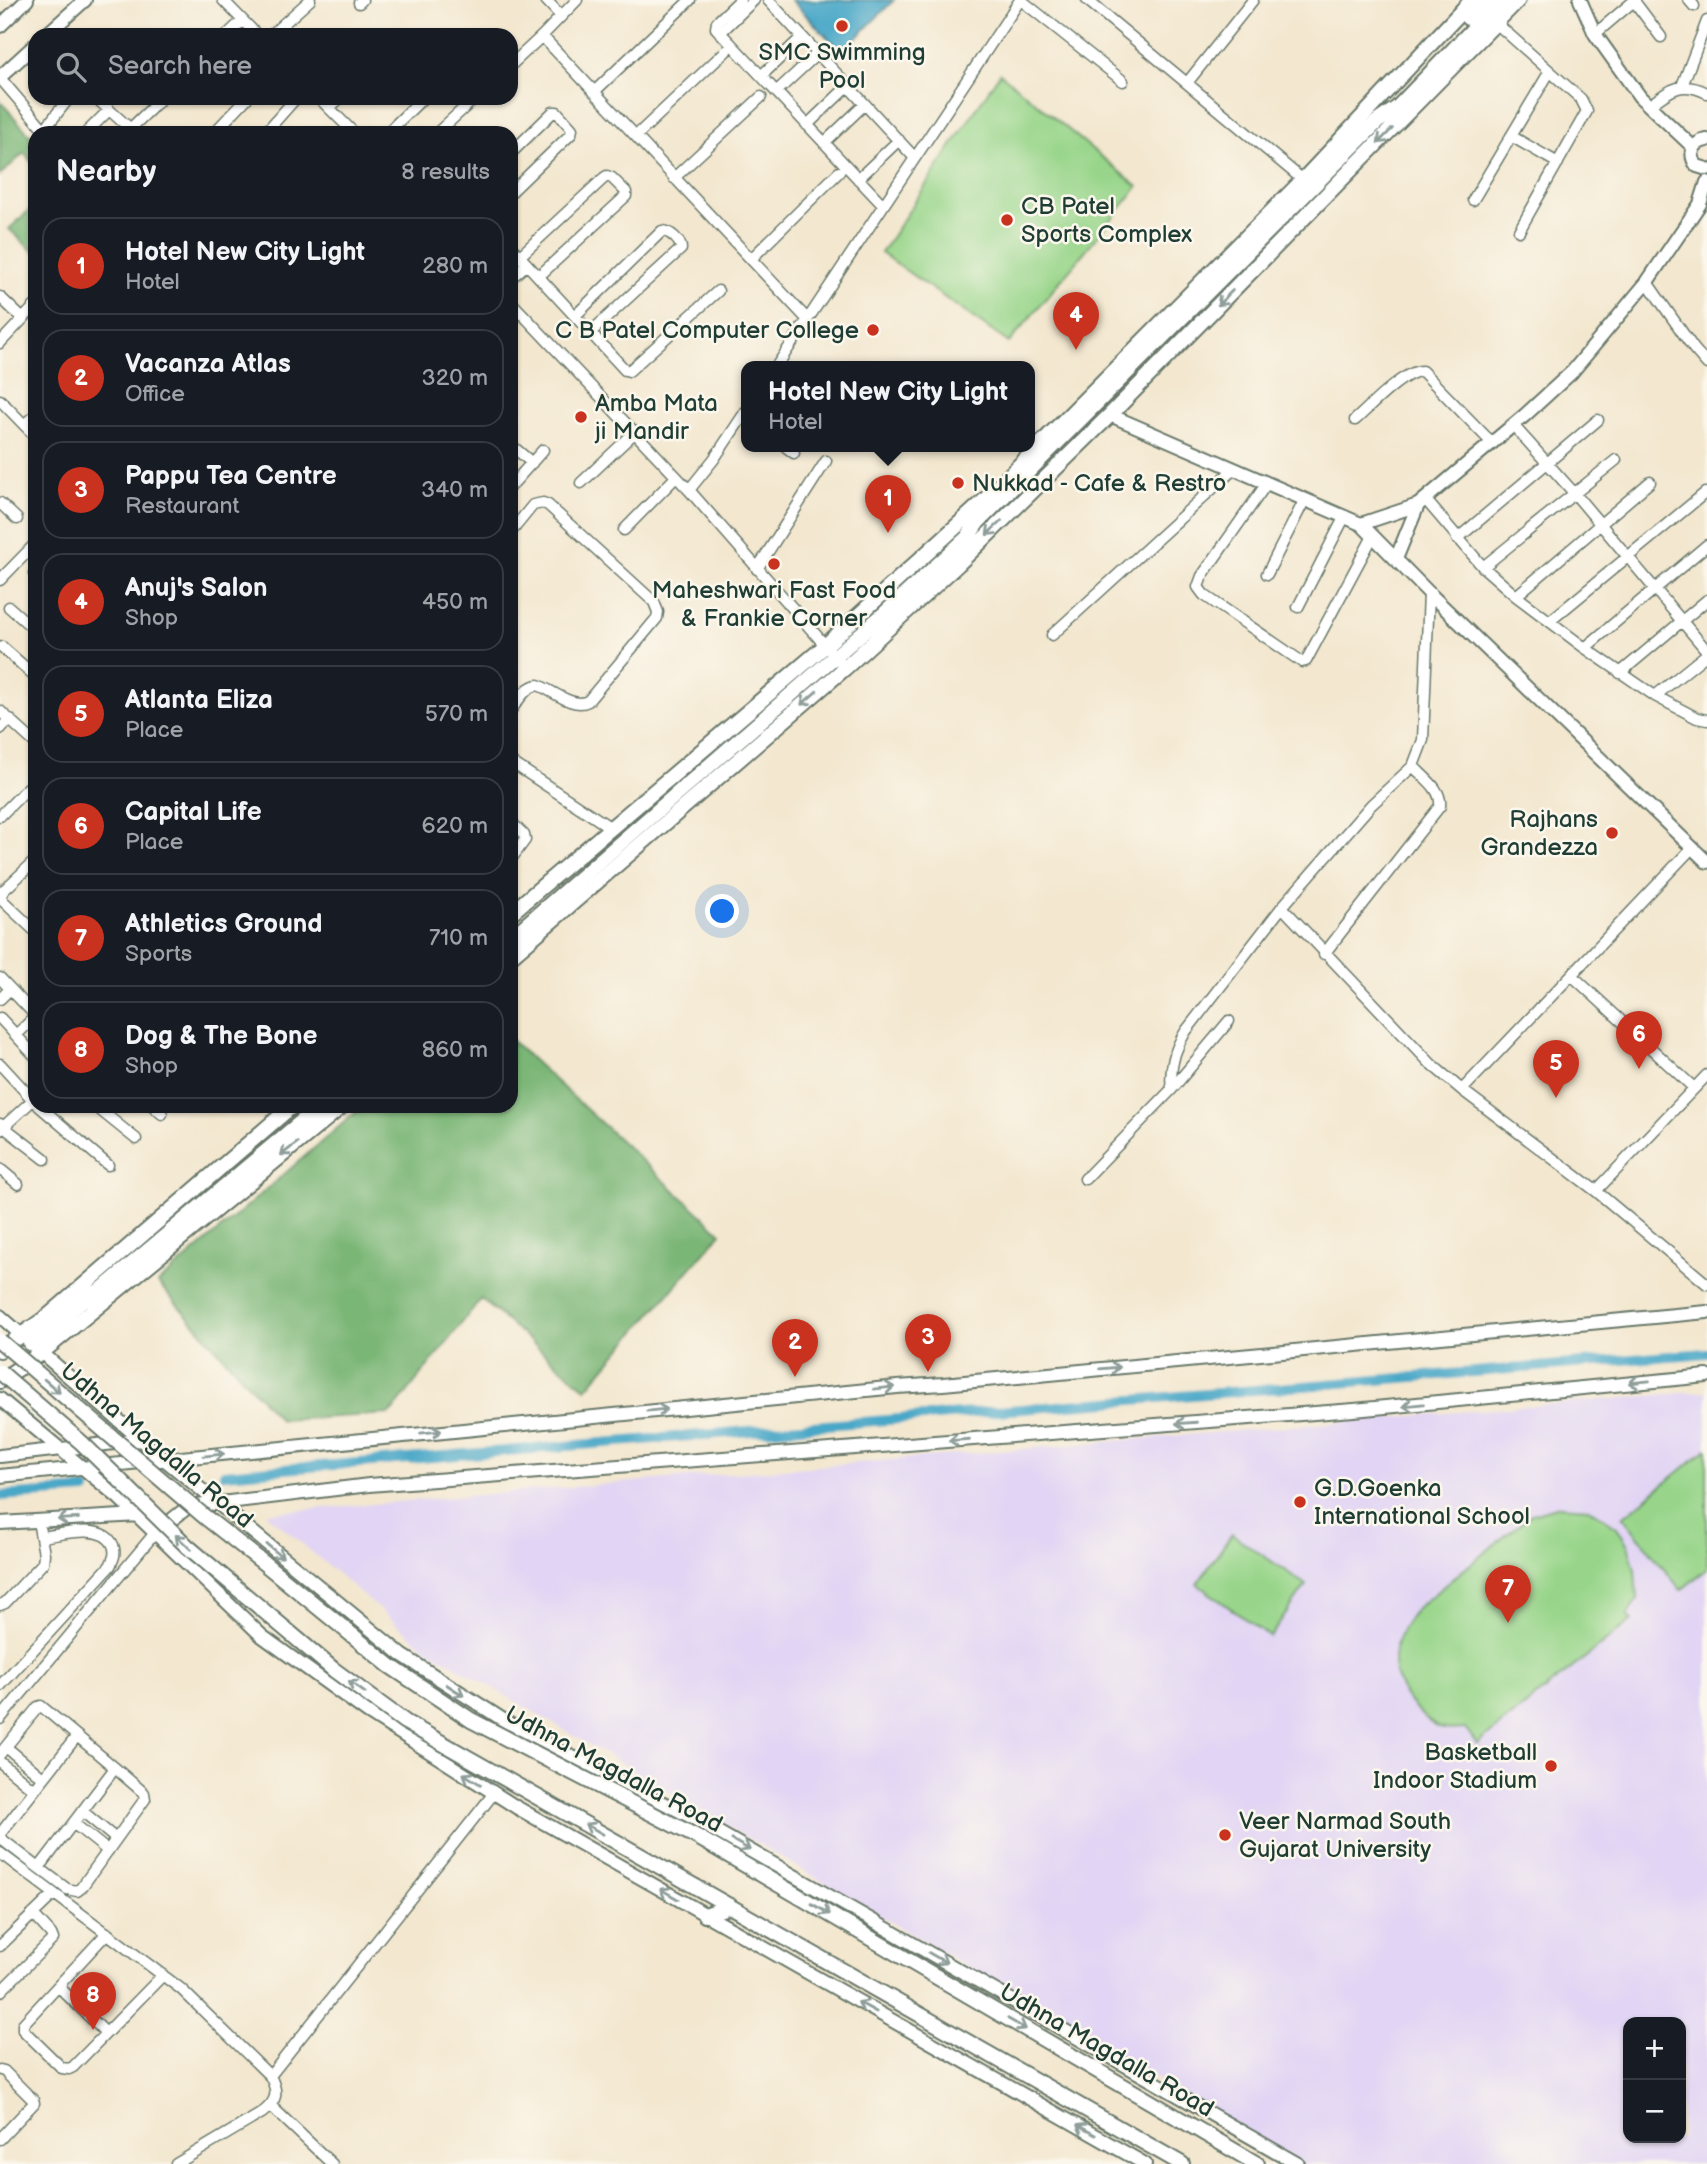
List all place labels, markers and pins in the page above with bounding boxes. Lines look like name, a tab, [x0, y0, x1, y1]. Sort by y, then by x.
marker: SMC Swimming Pool	[834, 18, 850, 34]
place label: SMC Swimming Pool	[758, 38, 926, 95]
place label: CB Patel Sports Complex	[1021, 192, 1192, 249]
marker: CB Patel Sports Complex	[999, 212, 1015, 228]
pin: 4	[1053, 292, 1099, 350]
place label: C B Patel Computer College	[555, 316, 859, 345]
marker: C B Patel Computer College	[865, 322, 881, 338]
place label: Amba Mata ji Mandir	[594, 389, 718, 446]
marker: Amba Mata ji Mandir	[573, 409, 589, 425]
place label: Nukkad - Cafe & Restro	[972, 469, 1226, 498]
pin: 1	[865, 475, 911, 533]
marker: Nukkad - Cafe & Restro	[950, 475, 966, 491]
marker: Maheshwari Fast Food & Frankie Corner	[766, 556, 782, 572]
place label: Maheshwari Fast Food & Frankie Corner	[652, 576, 896, 633]
place label: Rajhans Grandezza	[1480, 805, 1598, 862]
marker: Rajhans Grandezza	[1604, 825, 1620, 841]
pin: 6	[1616, 1011, 1662, 1069]
pin: 5	[1533, 1040, 1579, 1098]
pin: 3	[905, 1314, 951, 1372]
pin: 2	[772, 1319, 818, 1377]
place label: G.D.Goenka International School	[1314, 1474, 1530, 1531]
marker: G.D.Goenka International School	[1292, 1494, 1308, 1510]
pin: 7	[1485, 1565, 1531, 1623]
place label: Basketball Indoor Stadium	[1373, 1738, 1537, 1795]
marker: Basketball Indoor Stadium	[1543, 1758, 1559, 1774]
place label: Veer Narmad South Gujarat University	[1239, 1807, 1451, 1864]
marker: Veer Narmad South Gujarat University	[1217, 1827, 1233, 1843]
pin: 8	[70, 1972, 116, 2030]

